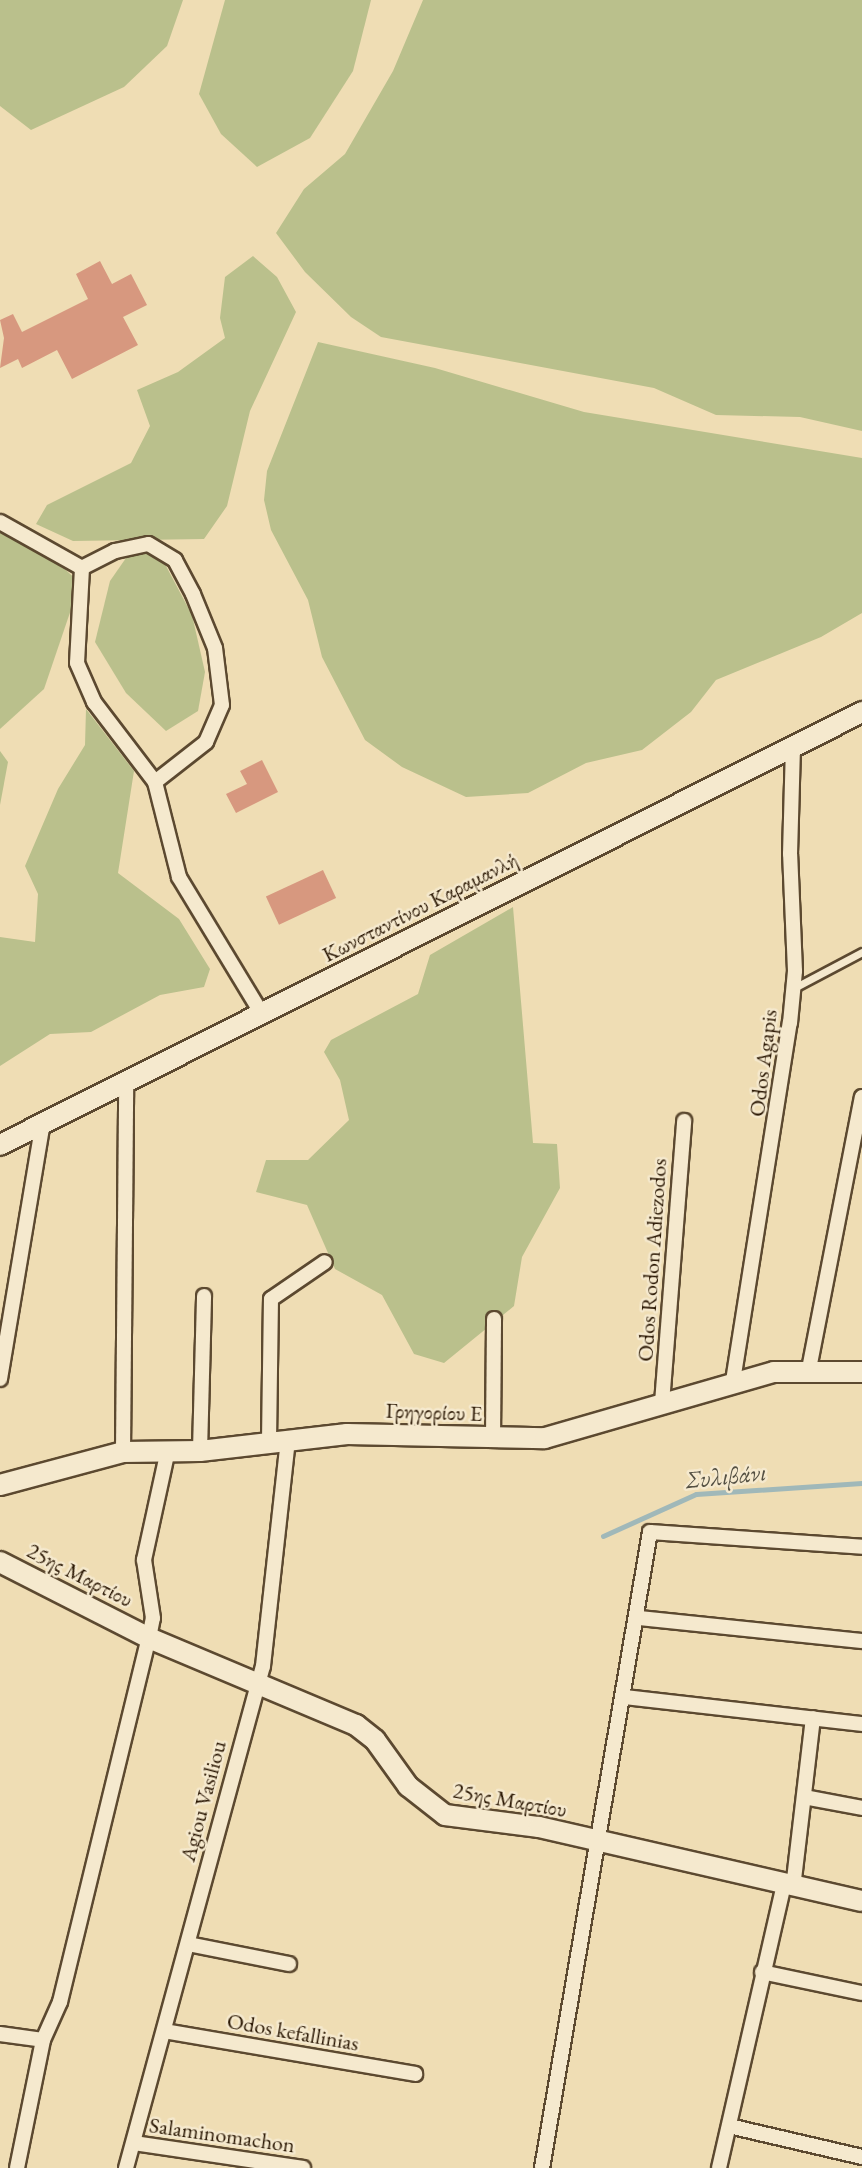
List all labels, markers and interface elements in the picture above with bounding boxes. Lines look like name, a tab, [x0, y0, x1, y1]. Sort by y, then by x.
street label: Κωνσταντίνου Καραμανλή	[318, 846, 522, 968]
street label: Odos Agapis	[743, 1008, 783, 1118]
street label: Odos Rodon Adiezodos	[632, 1158, 672, 1362]
street label: Γρηγορίου Ε	[385, 1397, 483, 1427]
water label: Συλιβάνι	[684, 1457, 768, 1495]
street label: 25ης Μαρτίου	[23, 1537, 137, 1613]
street label: Agiou Vasiliou	[174, 1738, 232, 1864]
street label: 25ης Μαρτίου	[451, 1777, 569, 1823]
street label: Odos kefallinias	[225, 2007, 361, 2057]
street label: Salaminomachon	[147, 2112, 297, 2158]

